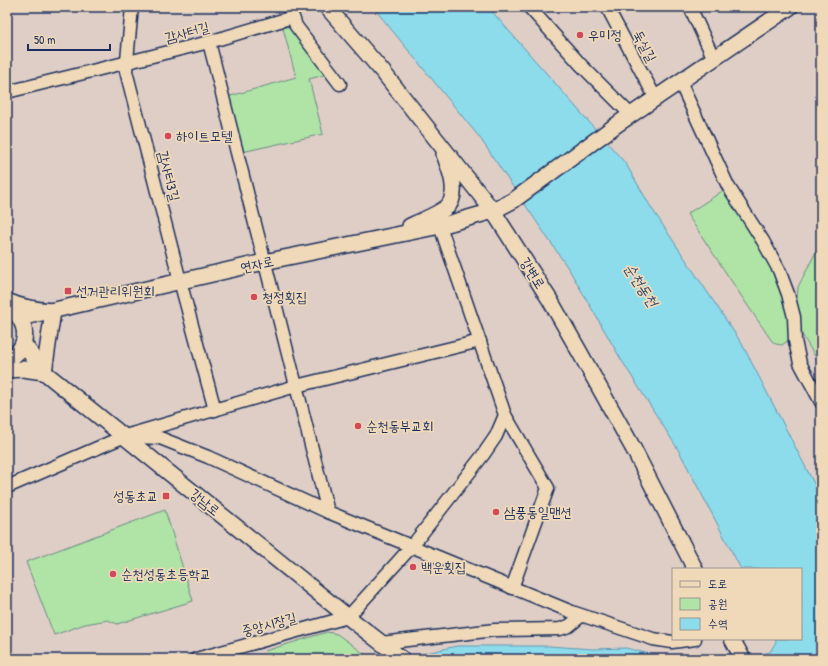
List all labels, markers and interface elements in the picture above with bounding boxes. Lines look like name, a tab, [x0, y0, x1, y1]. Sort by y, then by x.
street label: 감사터길	[163, 16, 212, 47]
place label: 우미정	[588, 25, 622, 44]
scale bar	[28, 26, 110, 52]
street label: 둑실길	[629, 26, 662, 66]
marker: 우미정	[575, 30, 585, 40]
text: 50 m	[34, 31, 55, 48]
place label: 하이트모텔	[176, 126, 233, 145]
marker: 하이트모텔	[163, 131, 173, 141]
street label: 감사터3길	[154, 149, 185, 204]
street label: 연자로	[238, 251, 275, 276]
street label: 강변로	[516, 253, 550, 292]
water label: 순천동천	[619, 259, 664, 312]
place label: 선거관리위원회	[76, 281, 155, 300]
marker: 선거관리위원회	[63, 286, 73, 296]
place label: 청정횟집	[262, 287, 307, 306]
marker: 청정횟집	[249, 292, 259, 302]
place label: 순천동부교회	[366, 416, 434, 435]
marker: 순천동부교회	[353, 421, 363, 431]
street label: 강남로	[186, 484, 224, 520]
place label: 성동초교	[113, 486, 158, 505]
marker: 성동초교	[161, 491, 171, 501]
place label: 삼풍동일맨션	[504, 502, 572, 521]
marker: 삼풍동일맨션	[491, 507, 501, 517]
place label: 백운횟집	[421, 557, 466, 576]
marker: 백운횟집	[408, 562, 418, 572]
place label: 순천성동초등학교	[121, 564, 211, 583]
legend	[672, 568, 802, 640]
marker: 순천성동초등학교	[108, 569, 118, 579]
text: 도로	[708, 575, 727, 592]
text: 공원	[708, 595, 727, 612]
street label: 중앙시장길	[239, 607, 299, 640]
text: 수역	[708, 615, 728, 632]

